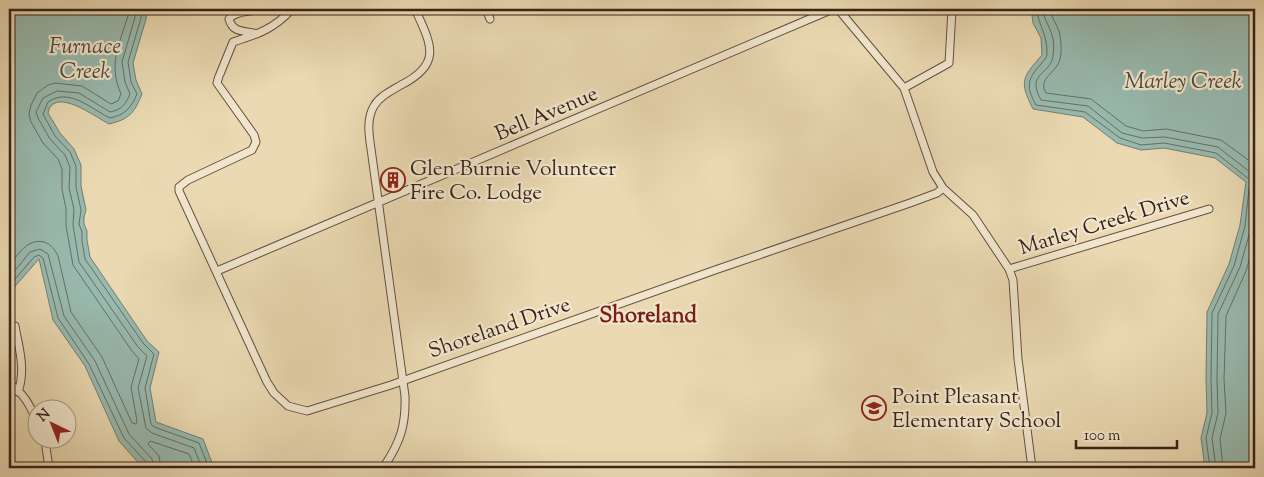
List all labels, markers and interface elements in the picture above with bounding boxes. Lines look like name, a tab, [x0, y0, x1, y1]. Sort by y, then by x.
water label: Furnace Creek	[49, 32, 121, 89]
water label: Marley Creek	[1124, 67, 1242, 99]
street label: Bell Avenue	[491, 80, 603, 150]
place label: Glen Burnie Volunteer Fire Co. Lodge	[410, 155, 616, 209]
building icon: Glen Burnie Volunteer Fire Co. Lodge	[380, 167, 406, 193]
street label: Marley Creek Drive	[1016, 184, 1194, 264]
street label: Shoreland Drive	[425, 291, 575, 367]
district label: Shoreland	[599, 301, 697, 333]
place label: Point Pleasant Elementary School	[892, 383, 1062, 437]
school or university icon: Point Pleasant Elementary School	[861, 395, 887, 421]
north arrow	[28, 400, 78, 450]
text: N	[34, 405, 55, 427]
scale bar	[1076, 417, 1178, 449]
text: 100 m	[1084, 426, 1121, 447]

